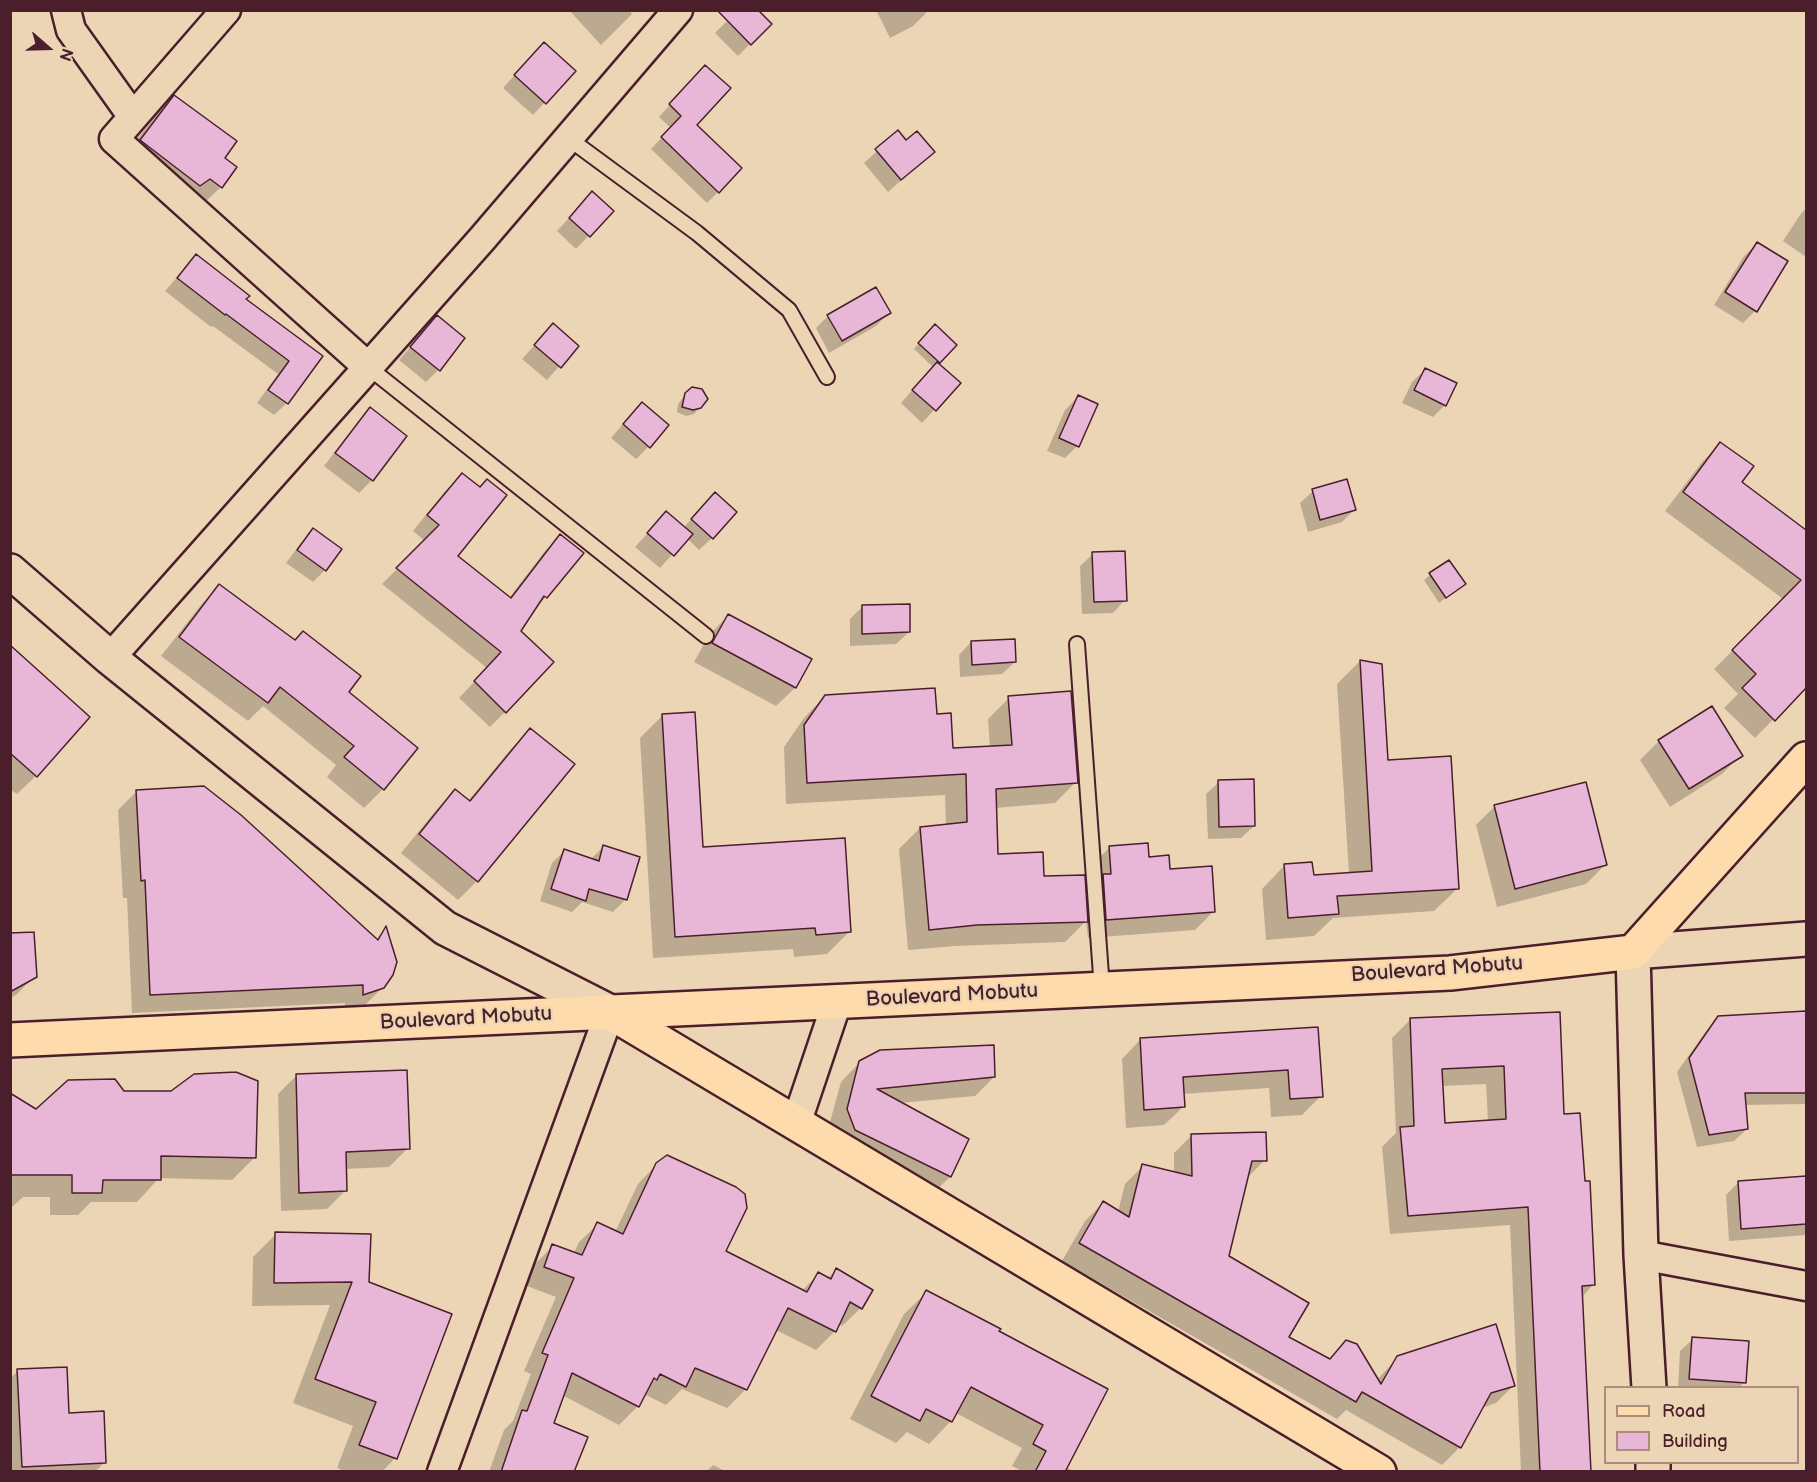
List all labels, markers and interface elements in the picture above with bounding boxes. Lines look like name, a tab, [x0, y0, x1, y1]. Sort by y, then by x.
north arrow	[18, 18, 78, 78]
text: N	[54, 45, 76, 63]
street label: Boulevard Mobutu	[1350, 951, 1524, 989]
street label: Boulevard Mobutu	[865, 979, 1039, 1013]
street label: Boulevard Mobutu	[379, 1002, 553, 1036]
legend	[1604, 1386, 1799, 1464]
text: Road	[1662, 1401, 1706, 1422]
text: Building	[1662, 1431, 1728, 1452]

